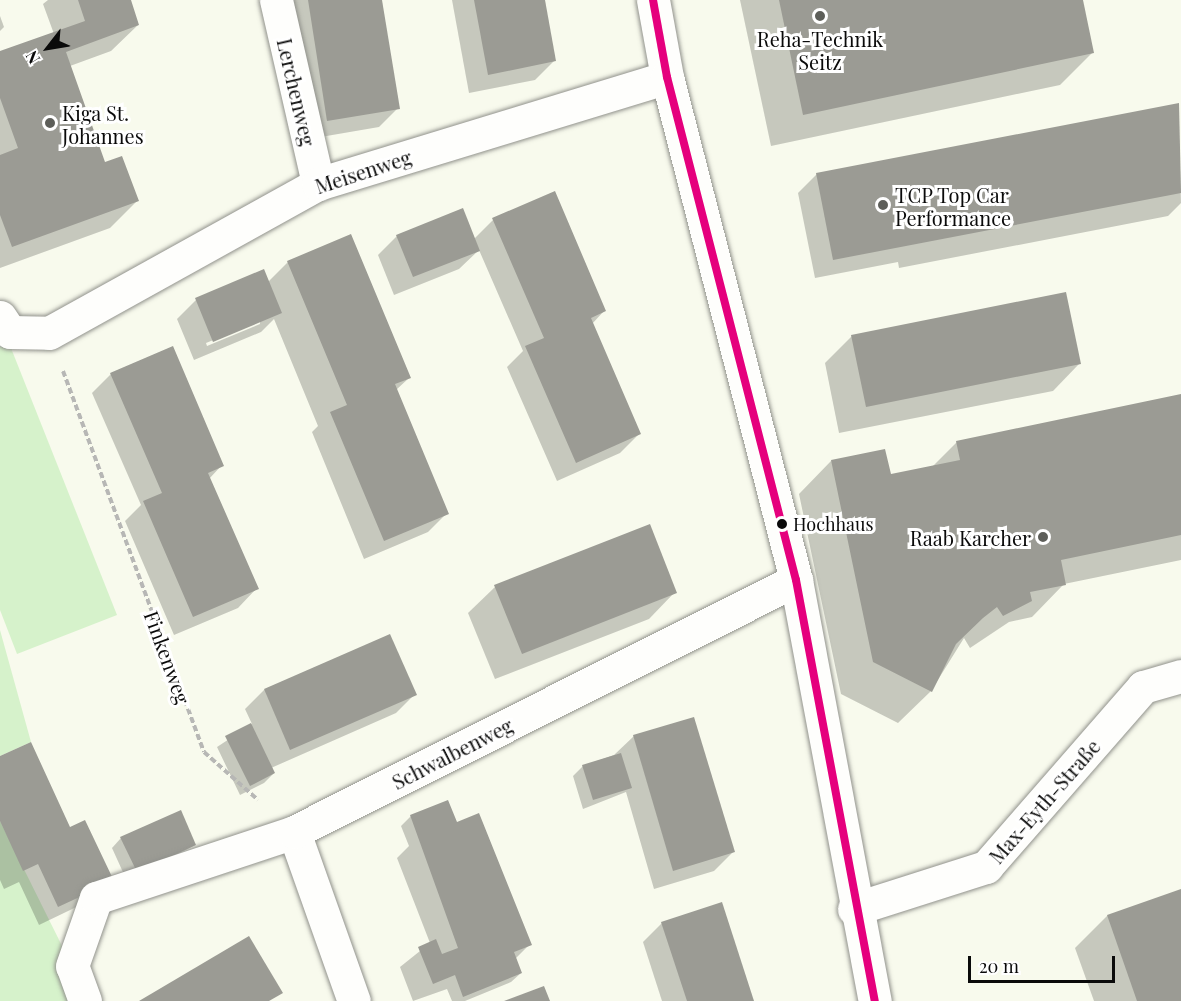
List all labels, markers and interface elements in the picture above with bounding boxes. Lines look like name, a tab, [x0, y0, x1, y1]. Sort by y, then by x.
marker: Reha-Technik Seitz	[813, 9, 827, 23]
north arrow	[18, 18, 78, 78]
place label: Reha-Technik Seitz	[757, 26, 883, 73]
street label: Lerchenweg	[273, 36, 321, 148]
text: N	[20, 47, 44, 68]
place label: Kiga St. Johannes	[62, 100, 144, 147]
marker: Kiga St. Johannes	[43, 116, 57, 130]
street label: Meisenweg	[312, 144, 414, 198]
place label: TCP Top Car Performance	[895, 182, 1011, 229]
marker: TCP Top Car Performance	[876, 198, 890, 212]
place label: Hochhaus	[793, 513, 874, 535]
marker: Hochhaus	[776, 518, 788, 530]
place label: Raab Karcher	[910, 525, 1031, 549]
marker: Raab Karcher	[1036, 530, 1050, 544]
street label: Finkenweg	[140, 607, 196, 707]
street label: Schwalbenweg	[388, 712, 516, 794]
street label: Max-Eyth-Straße	[984, 734, 1104, 868]
scale bar	[971, 944, 1118, 982]
text: 20 m	[979, 954, 1019, 978]

